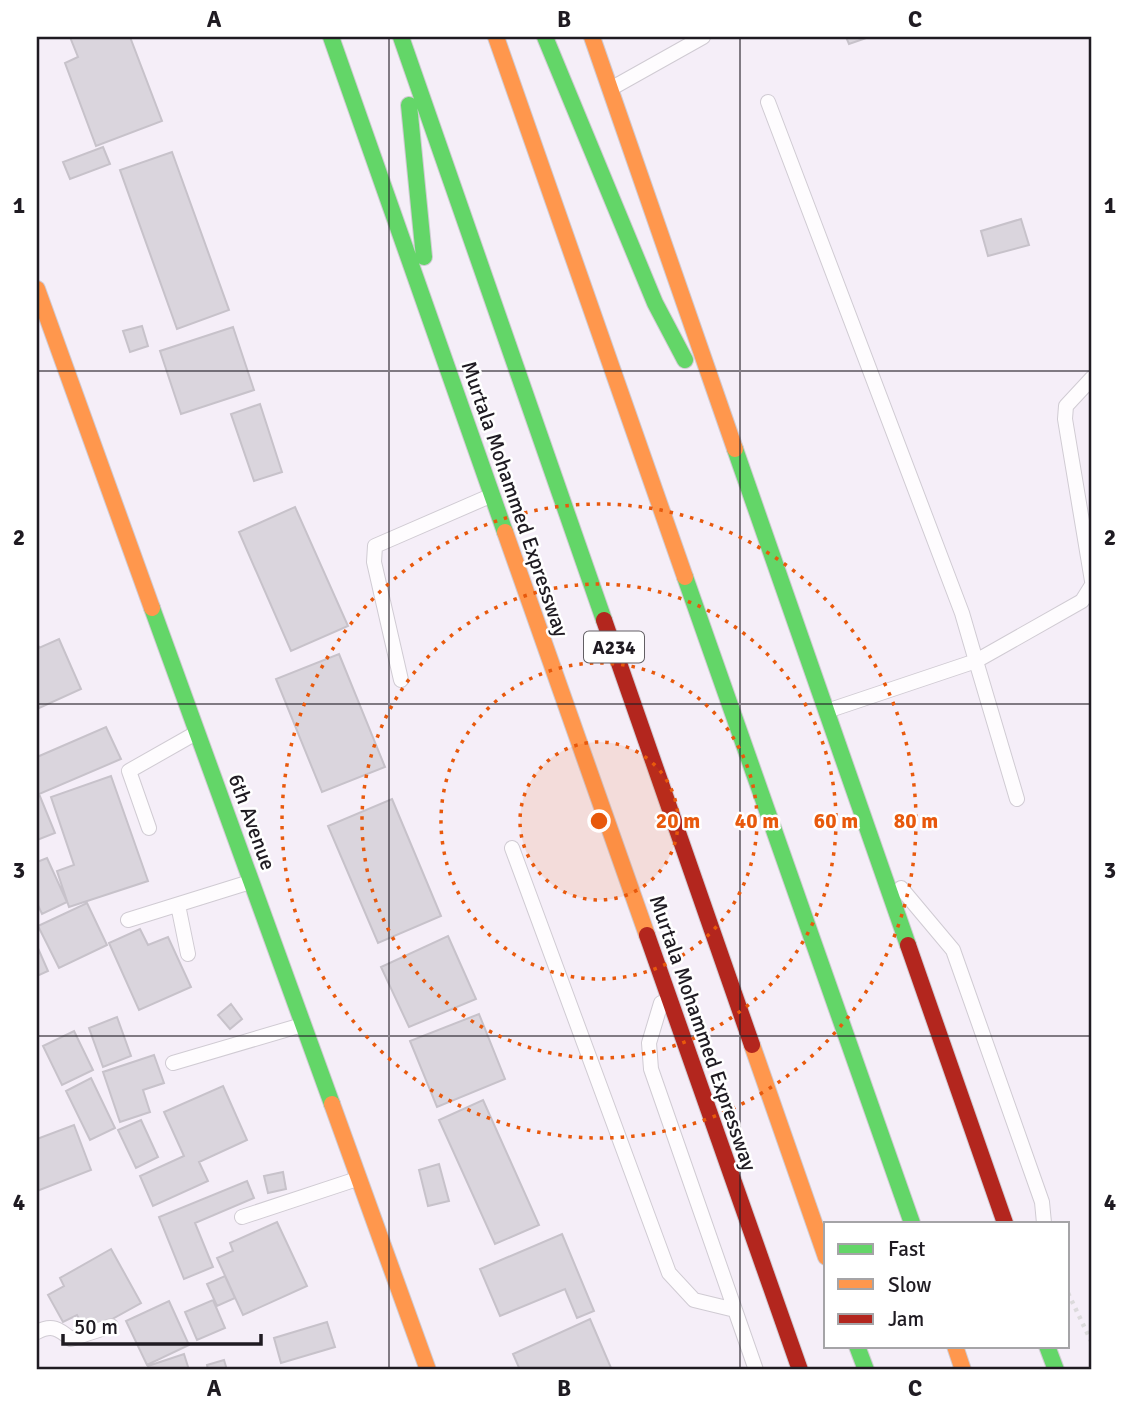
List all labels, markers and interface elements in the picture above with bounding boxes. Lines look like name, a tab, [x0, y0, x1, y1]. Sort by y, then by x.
text: A	[207, 5, 222, 34]
text: B	[557, 5, 571, 34]
text: C	[908, 5, 922, 34]
text: 1	[13, 191, 25, 220]
text: 1	[1104, 191, 1116, 220]
street label: Murtala Mohammed Expressway	[456, 358, 575, 640]
text: 2	[13, 523, 25, 552]
text: 2	[1104, 523, 1116, 552]
road number: A234	[584, 632, 644, 662]
street label: 6th Avenue	[223, 770, 281, 874]
text: 20 m	[656, 808, 700, 834]
text: 40 m	[735, 808, 779, 834]
text: 60 m	[814, 808, 858, 834]
text: 80 m	[894, 808, 938, 834]
centre of rings	[587, 809, 611, 833]
text: 3	[13, 856, 25, 885]
text: 3	[1104, 856, 1116, 885]
street label: Murtala Mohammed Expressway	[644, 892, 763, 1174]
text: 4	[13, 1188, 25, 1217]
text: 4	[1104, 1188, 1116, 1217]
legend	[824, 1222, 1070, 1348]
text: Fast	[888, 1236, 925, 1262]
text: Slow	[888, 1272, 932, 1298]
scale bar	[63, 1302, 261, 1346]
text: Jam	[888, 1306, 924, 1332]
text: 50 m	[74, 1314, 118, 1340]
text: A	[207, 1374, 222, 1403]
text: B	[557, 1374, 571, 1403]
text: C	[908, 1374, 922, 1403]

